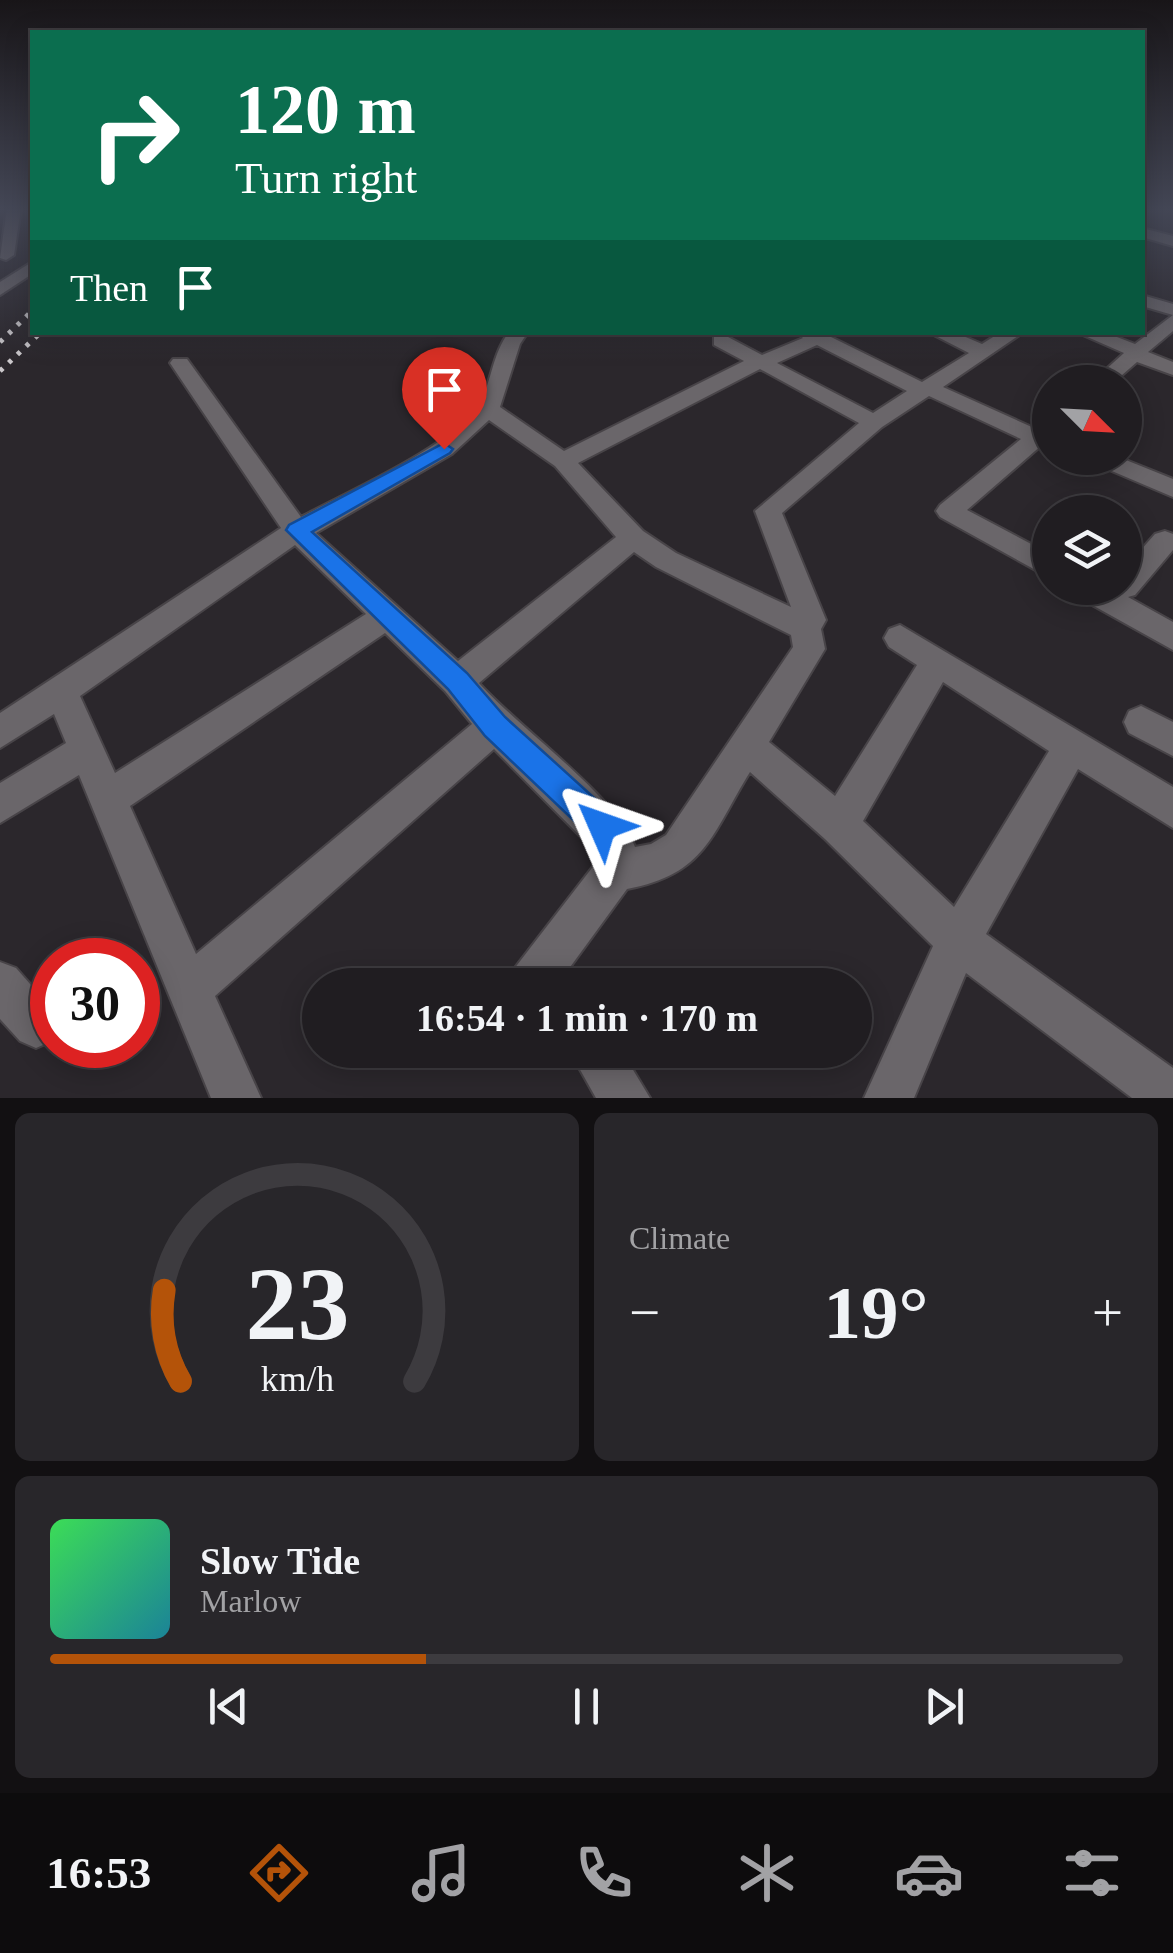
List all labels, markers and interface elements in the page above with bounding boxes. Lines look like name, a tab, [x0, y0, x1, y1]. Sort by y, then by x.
icon: right	[70, 70, 200, 200]
text: 120 m	[235, 71, 416, 148]
text: Turn right	[235, 153, 417, 203]
icon: arrive	[168, 260, 223, 315]
text: Then	[70, 267, 148, 309]
pin	[402, 347, 487, 450]
icon: arrive	[417, 362, 472, 417]
north arrow	[1032, 365, 1142, 475]
map controls	[1032, 365, 1142, 605]
button: layers	[1032, 495, 1142, 605]
position arrow	[550, 774, 654, 878]
speed limit sign: 30	[30, 938, 160, 1068]
text: 16:54 · 1 min · 170 m	[416, 997, 758, 1039]
text: Climate	[629, 1220, 730, 1256]
text: 23	[245, 1246, 349, 1361]
text: 19°	[824, 1271, 929, 1354]
text: −	[629, 1282, 660, 1343]
text: +	[1092, 1282, 1123, 1343]
text: km/h	[260, 1359, 334, 1399]
text: Slow Tide	[200, 1540, 360, 1582]
text: Marlow	[200, 1583, 301, 1619]
icon: previous	[201, 1679, 256, 1734]
icon: pause	[559, 1679, 614, 1734]
icon: next	[917, 1679, 972, 1734]
icon: directions	[244, 1838, 314, 1908]
icon: music	[406, 1838, 476, 1908]
icon: phone	[569, 1838, 639, 1908]
icon: climate	[732, 1838, 802, 1908]
icon: car	[894, 1838, 964, 1908]
icon: filters	[1057, 1838, 1127, 1908]
text: 16:53	[46, 1848, 151, 1898]

